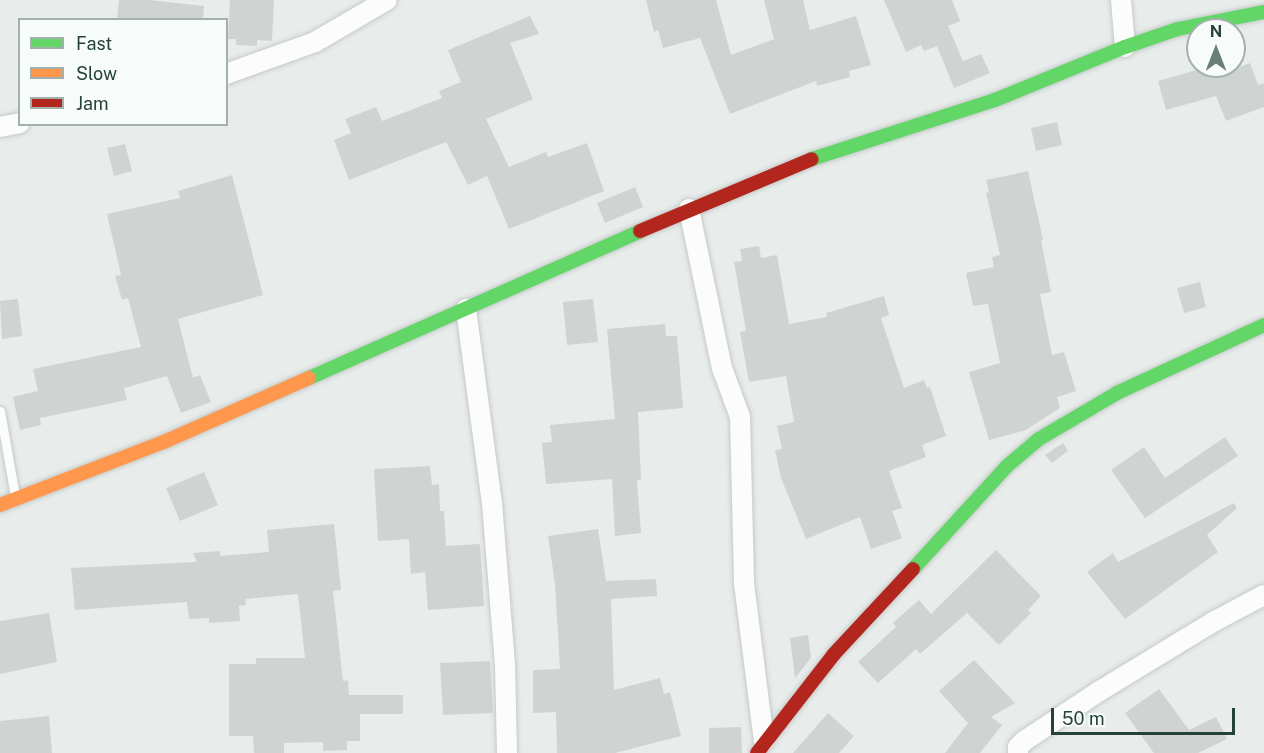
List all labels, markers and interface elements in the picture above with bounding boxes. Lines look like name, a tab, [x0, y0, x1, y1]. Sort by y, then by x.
legend	[18, 18, 228, 126]
north arrow	[1186, 18, 1246, 78]
text: N	[1210, 22, 1222, 41]
text: Fast	[76, 33, 112, 54]
text: Slow	[76, 63, 117, 84]
text: Jam	[76, 93, 109, 114]
scale bar	[1054, 696, 1238, 734]
text: 50 m	[1062, 708, 1105, 729]

